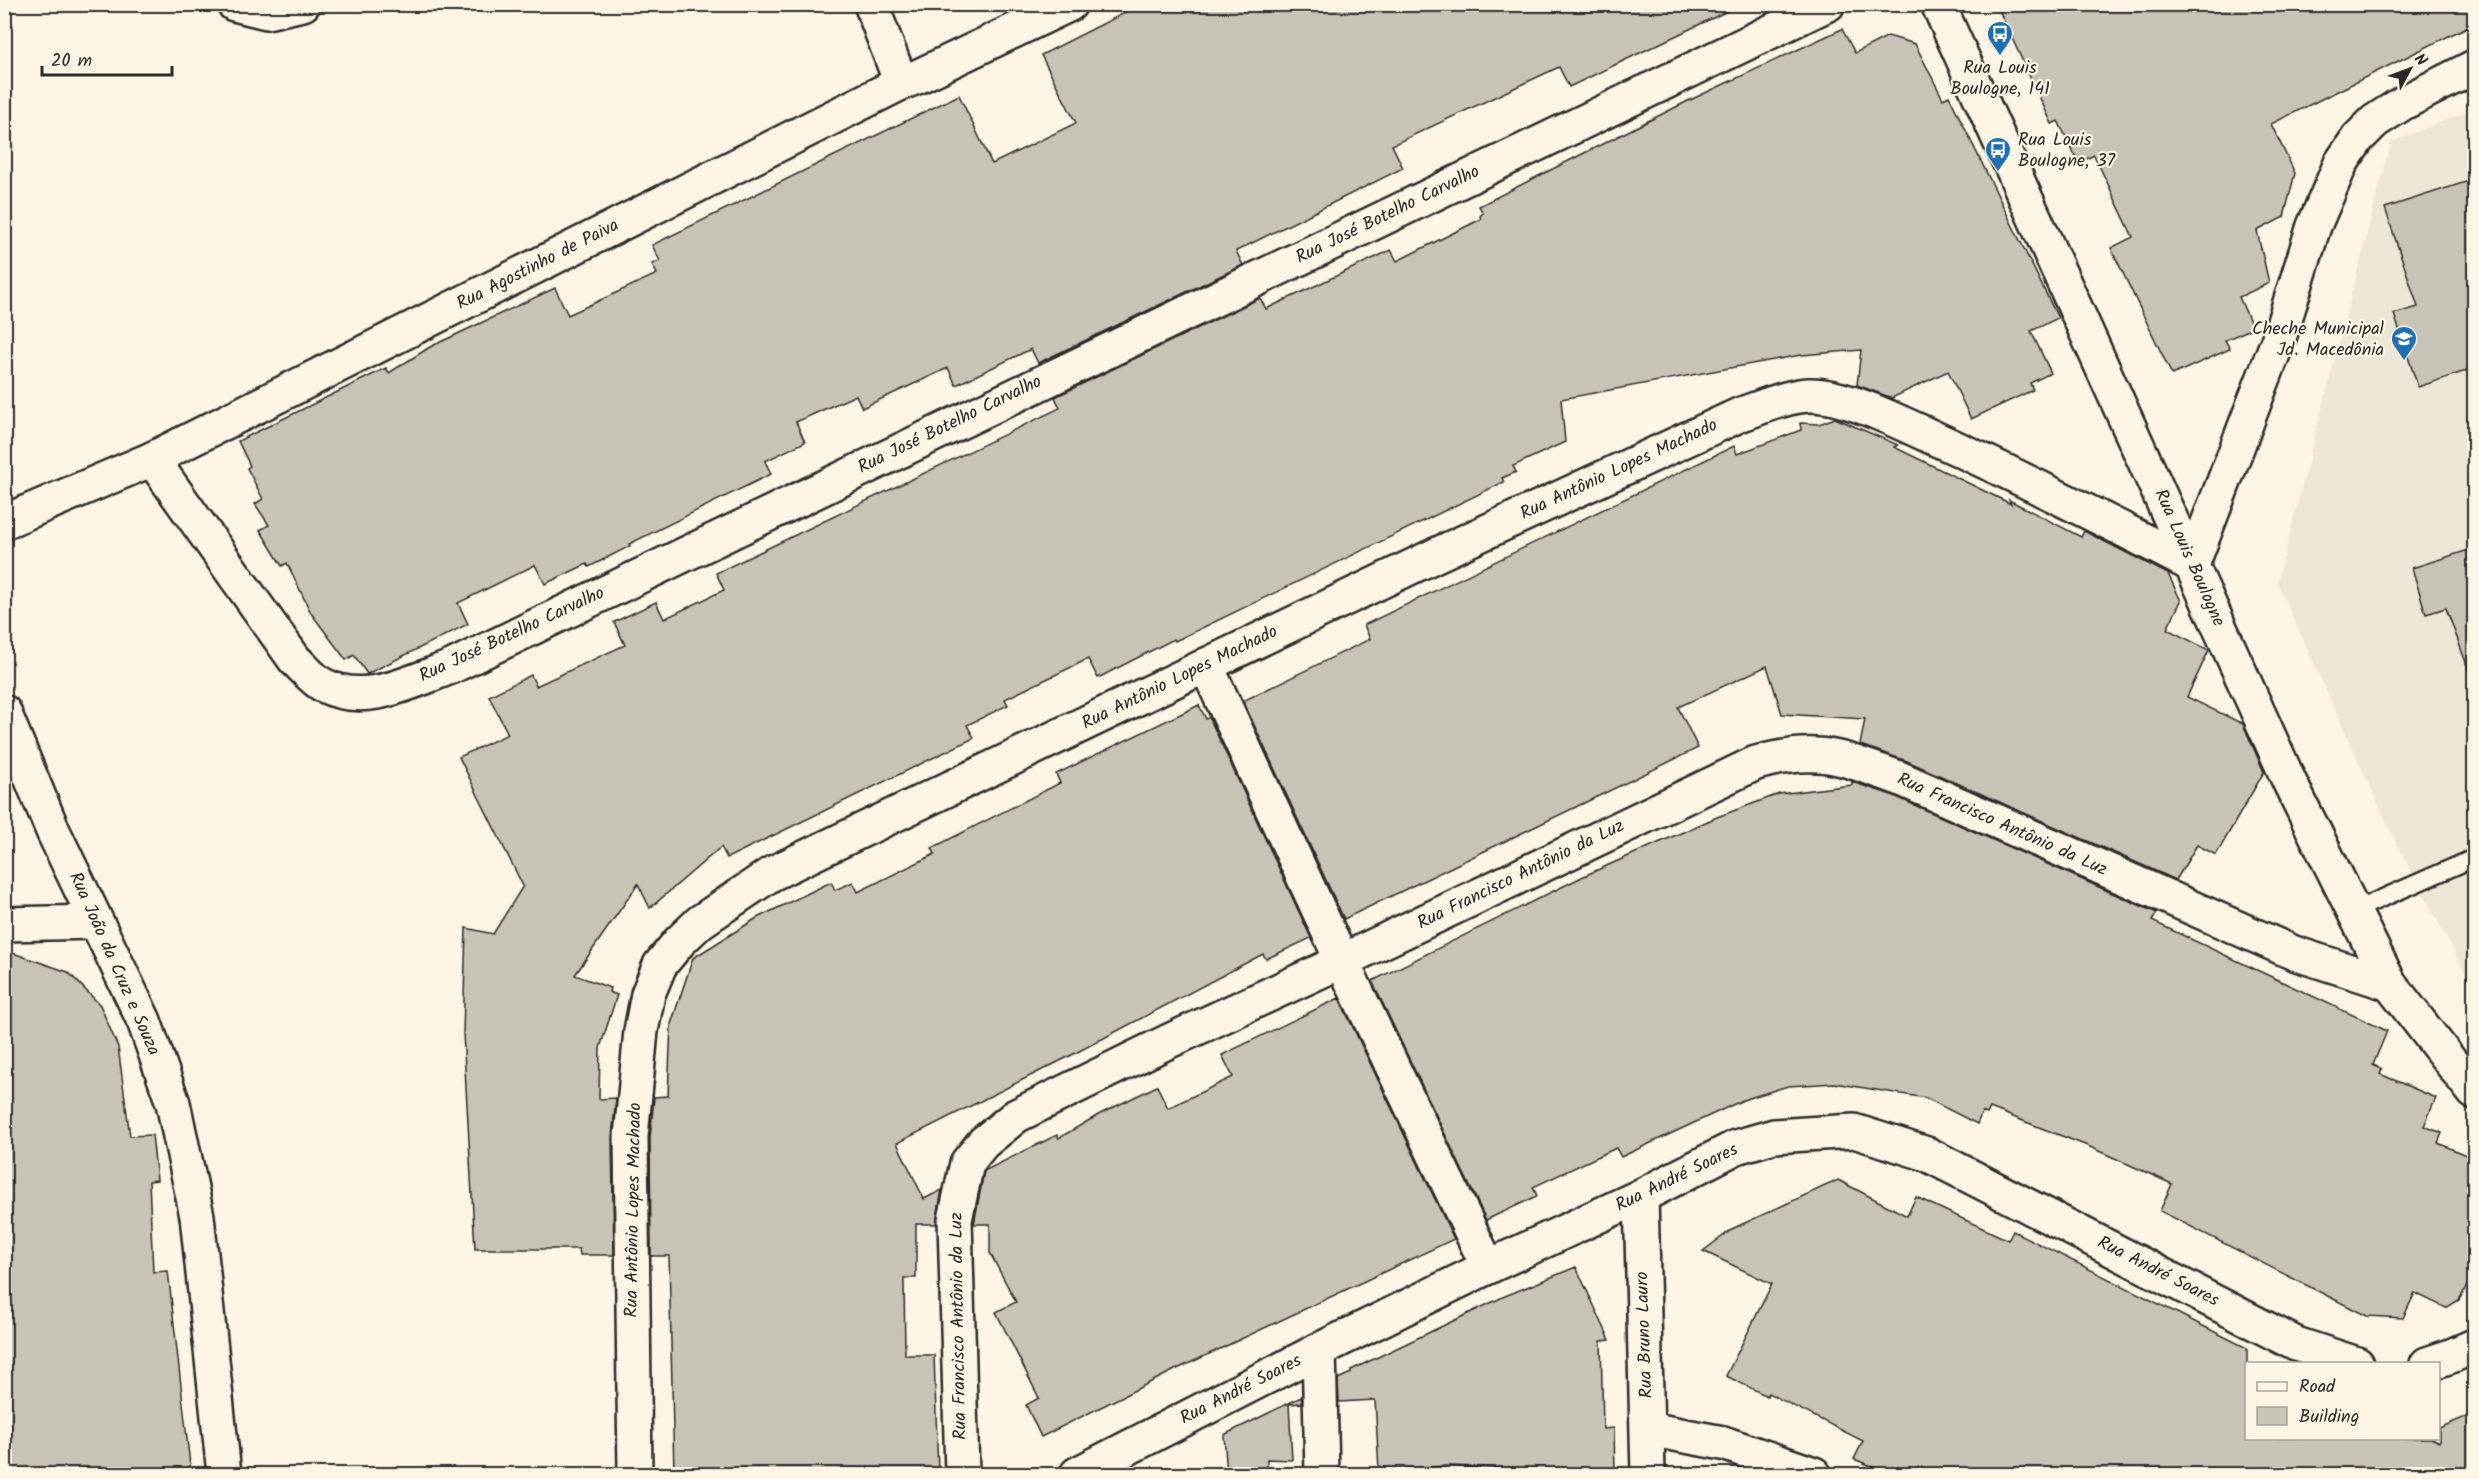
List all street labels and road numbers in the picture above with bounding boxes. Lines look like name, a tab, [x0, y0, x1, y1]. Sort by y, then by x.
street label: Rua José Botelho Carvalho	[1291, 158, 1485, 272]
street label: Rua Agostinho de Paiva	[452, 211, 624, 319]
street label: Rua José Botelho Carvalho	[853, 368, 1047, 482]
street label: Rua Antônio Lopes Machado	[1515, 411, 1723, 529]
street label: Rua Louis Boulogne	[2146, 485, 2232, 631]
street label: Rua José Botelho Carvalho	[414, 579, 610, 691]
street label: Rua Antônio Lopes Machado	[1077, 618, 1283, 738]
street label: Rua Francisco Antônio da Luz	[1892, 765, 2112, 885]
street label: Rua Francisco Antônio da Luz	[1412, 812, 1630, 938]
street label: Rua João da Cruz e Souza	[60, 867, 168, 1061]
street label: Rua Antônio Lopes Machado	[618, 1102, 650, 1318]
street label: Rua André Soares	[1611, 1136, 1744, 1220]
street label: Rua Francisco Antônio da Luz	[943, 1212, 975, 1440]
street label: Rua André Soares	[2092, 1229, 2224, 1315]
street label: Rua Bruno Lauro	[1628, 1271, 1662, 1399]
street label: Rua André Soares	[1175, 1347, 1307, 1433]

